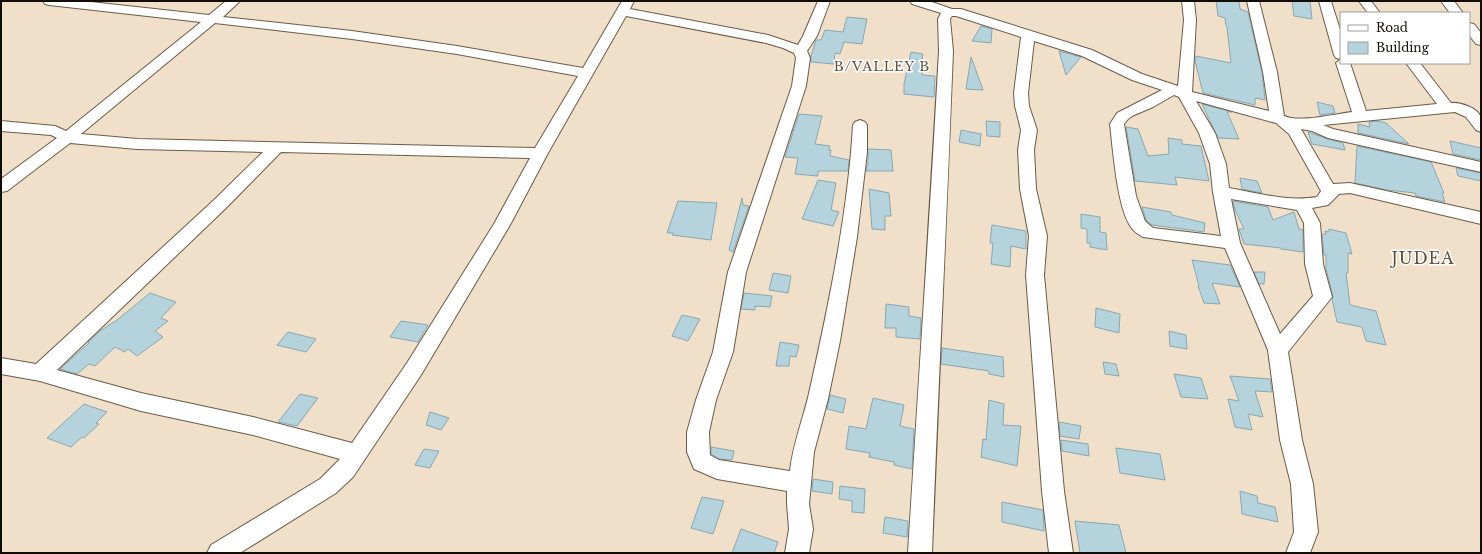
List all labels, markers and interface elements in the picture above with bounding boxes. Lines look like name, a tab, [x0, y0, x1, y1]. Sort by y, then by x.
legend	[1340, 12, 1470, 64]
text: Road	[1376, 20, 1408, 35]
text: Building	[1376, 40, 1430, 55]
district label: B/VALLEY B	[834, 58, 930, 75]
district label: JUDEA	[1390, 248, 1454, 268]

